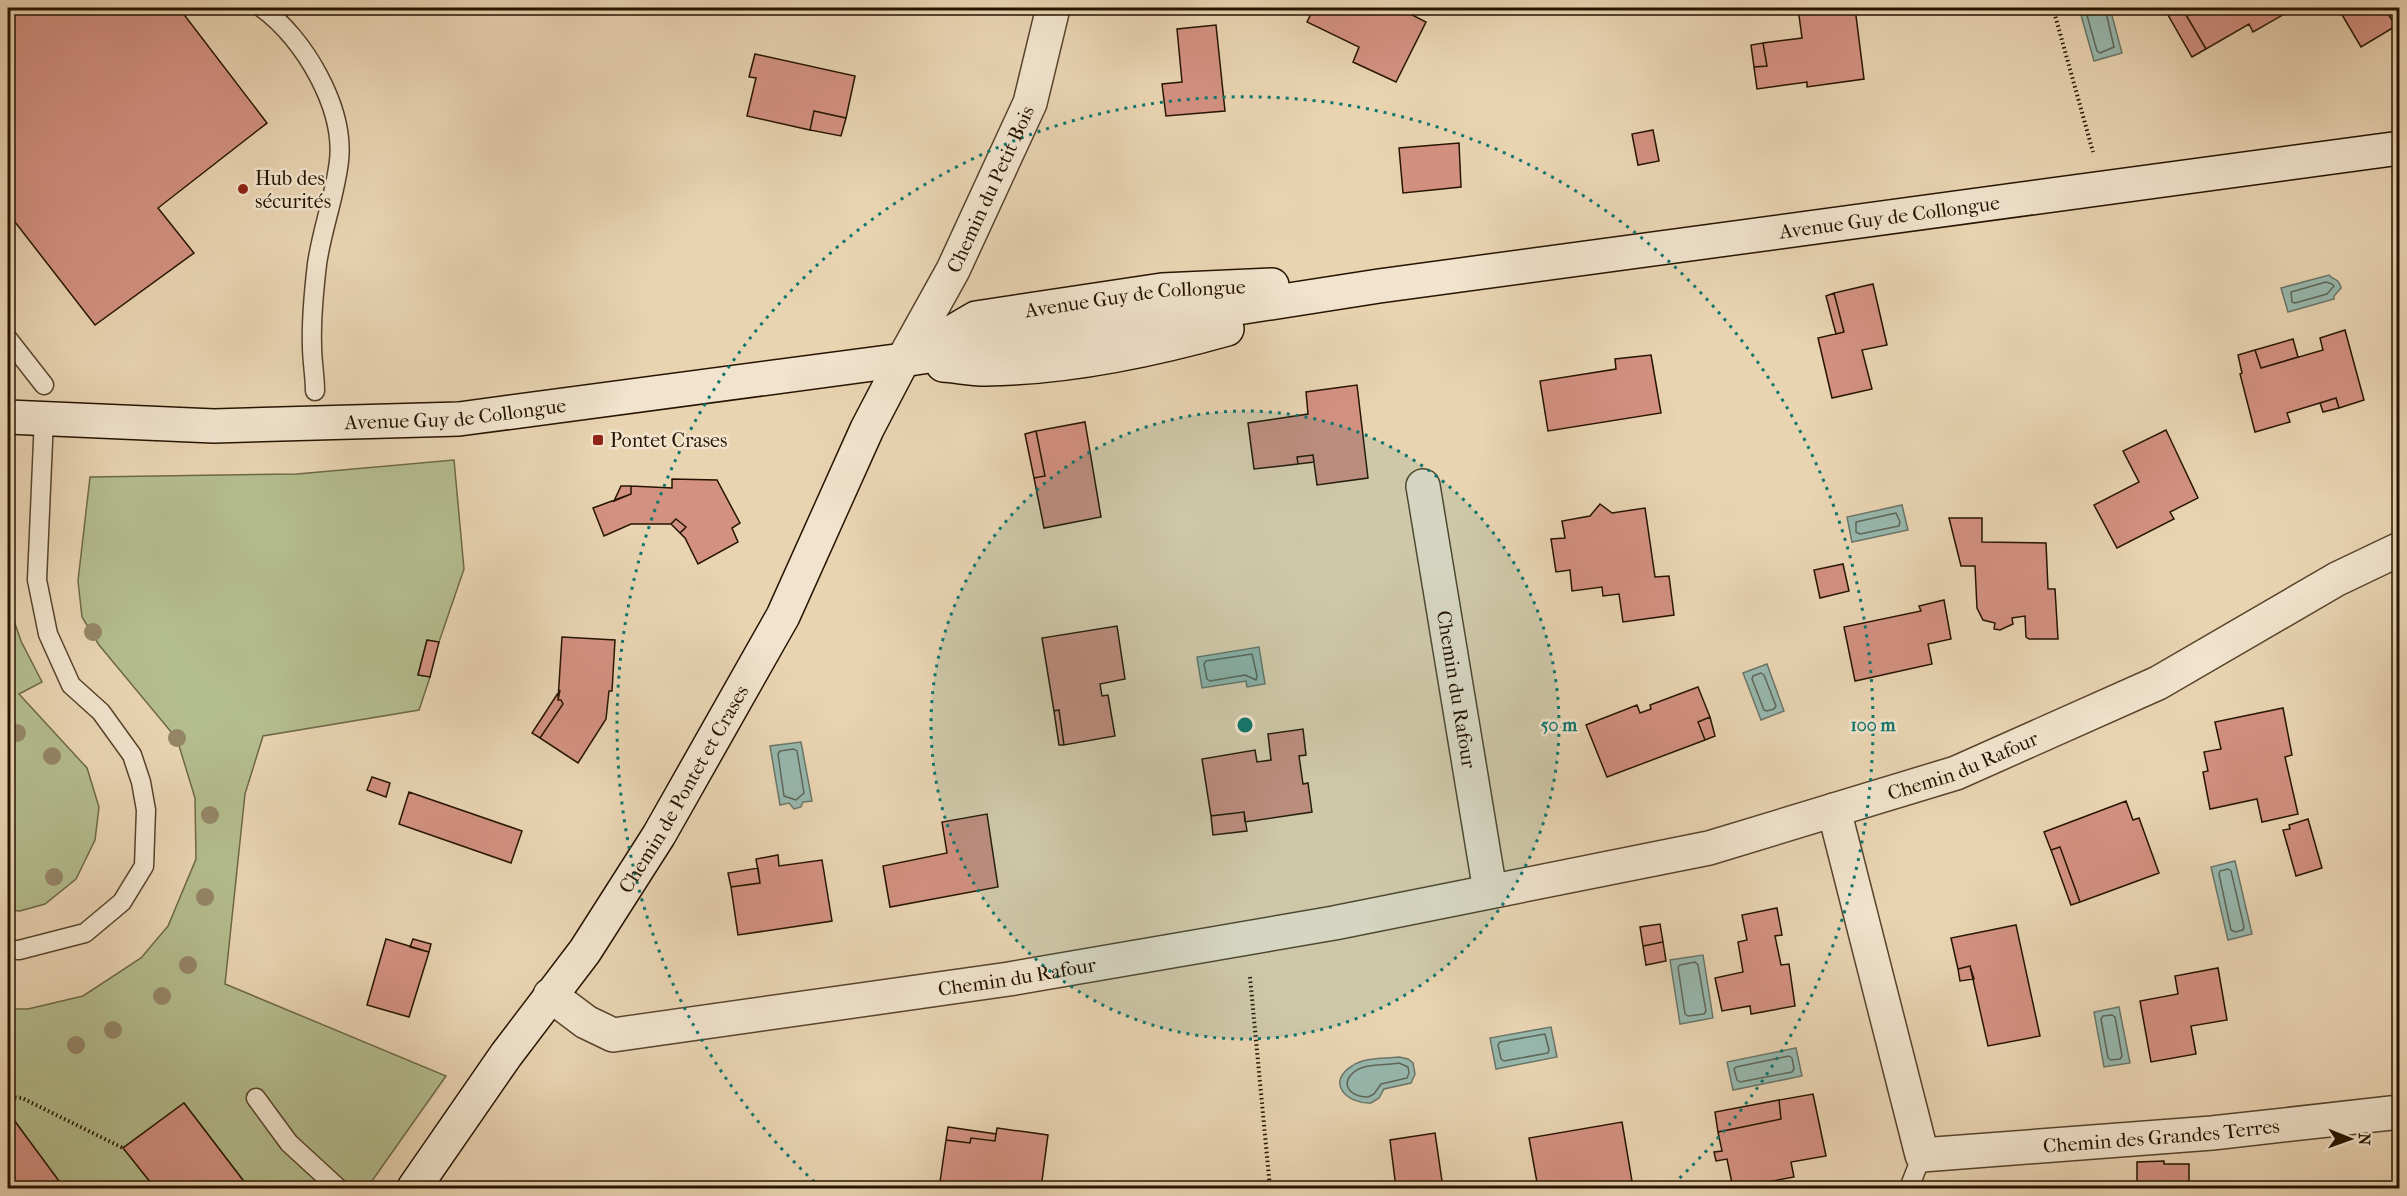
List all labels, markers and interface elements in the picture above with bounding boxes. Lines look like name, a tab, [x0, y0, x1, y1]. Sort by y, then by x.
street label: Chemin du Petit Bois	[942, 102, 1039, 276]
place label: Hub des sécurités	[255, 167, 331, 213]
marker: Hub des sécurités	[236, 182, 250, 196]
street label: Avenue Guy de Collongue	[1777, 191, 2001, 243]
street label: Avenue Guy de Collongue	[1022, 275, 1246, 322]
street label: Avenue Guy de Collongue	[343, 393, 568, 434]
place label: Pontet Crases	[610, 429, 727, 452]
marker: Pontet Crases	[591, 433, 605, 447]
street label: Chemin du Rafour	[1432, 609, 1481, 770]
street label: Chemin de Pontet et Crases	[614, 681, 753, 897]
centre of rings	[1235, 715, 1255, 735]
text: 50 m	[1541, 715, 1578, 736]
text: 100 m	[1850, 715, 1897, 736]
street label: Chemin du Rafour	[1885, 726, 2042, 805]
street label: Chemin du Rafour	[936, 953, 1098, 1000]
north arrow	[2320, 1109, 2380, 1169]
street label: Chemin des Grandes Terres	[2042, 1114, 2281, 1157]
text: N	[2355, 1133, 2374, 1146]

